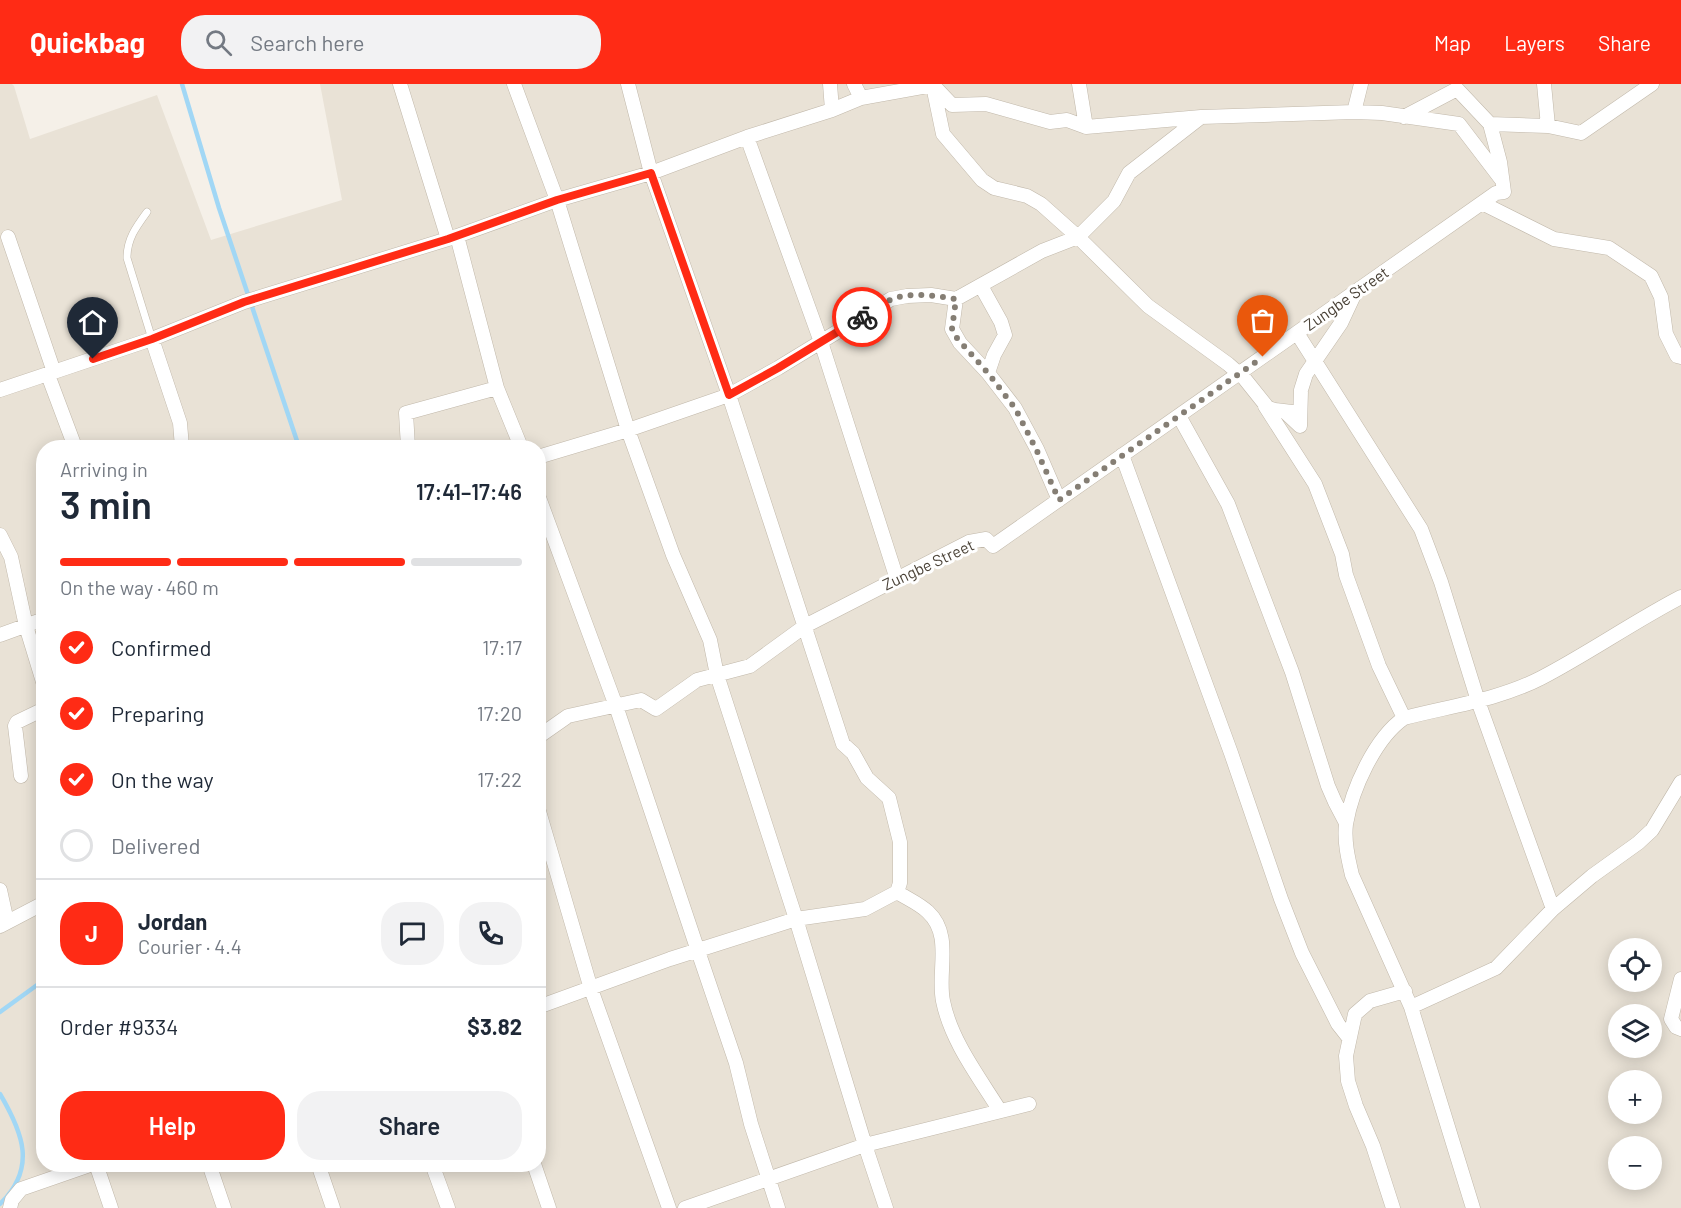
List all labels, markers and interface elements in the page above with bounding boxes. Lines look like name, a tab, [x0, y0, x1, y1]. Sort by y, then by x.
search box	[181, 15, 601, 69]
text: Quickbag	[30, 25, 145, 59]
icon: search	[202, 26, 235, 59]
text: Search here	[250, 29, 365, 55]
text: Map	[1434, 30, 1471, 55]
text: Layers	[1504, 30, 1565, 55]
text: Share	[1598, 30, 1651, 55]
street label: Zungbe Street	[1300, 262, 1392, 334]
courier	[832, 287, 892, 347]
pin	[1237, 295, 1288, 357]
pin	[67, 297, 118, 359]
icon: bike	[846, 301, 879, 334]
icon: bag	[1246, 304, 1279, 337]
icon: home	[76, 306, 109, 339]
text: Arriving in	[60, 457, 148, 481]
text: 17:41–17:46	[416, 478, 522, 504]
text: 3 min	[60, 480, 152, 527]
street label: Zungbe Street	[879, 535, 977, 593]
text: On the way · 460 m	[60, 575, 219, 599]
icon: check	[60, 631, 93, 664]
text: Confirmed	[111, 634, 211, 660]
text: 17:17	[482, 635, 522, 659]
icon: check	[60, 697, 93, 730]
text: Preparing	[111, 700, 204, 726]
text: 17:20	[477, 701, 522, 725]
icon: check	[60, 763, 93, 796]
text: On the way	[111, 766, 214, 792]
text: 17:22	[477, 767, 522, 791]
text: Delivered	[111, 832, 200, 858]
button: chat	[381, 902, 444, 965]
button: phone	[459, 902, 522, 965]
text: Jordan	[138, 908, 207, 934]
text: J	[85, 920, 98, 946]
text: Courier · 4.4	[138, 934, 242, 958]
map controls	[1608, 938, 1662, 1190]
button: locate	[1608, 938, 1662, 992]
button: layers	[1608, 1004, 1662, 1058]
text: Order #9334	[60, 1013, 178, 1039]
text: $3.82	[467, 1013, 522, 1039]
button: +	[1608, 1070, 1662, 1124]
button: Help	[60, 1091, 285, 1160]
button: Share	[297, 1091, 522, 1160]
button: −	[1608, 1136, 1662, 1190]

